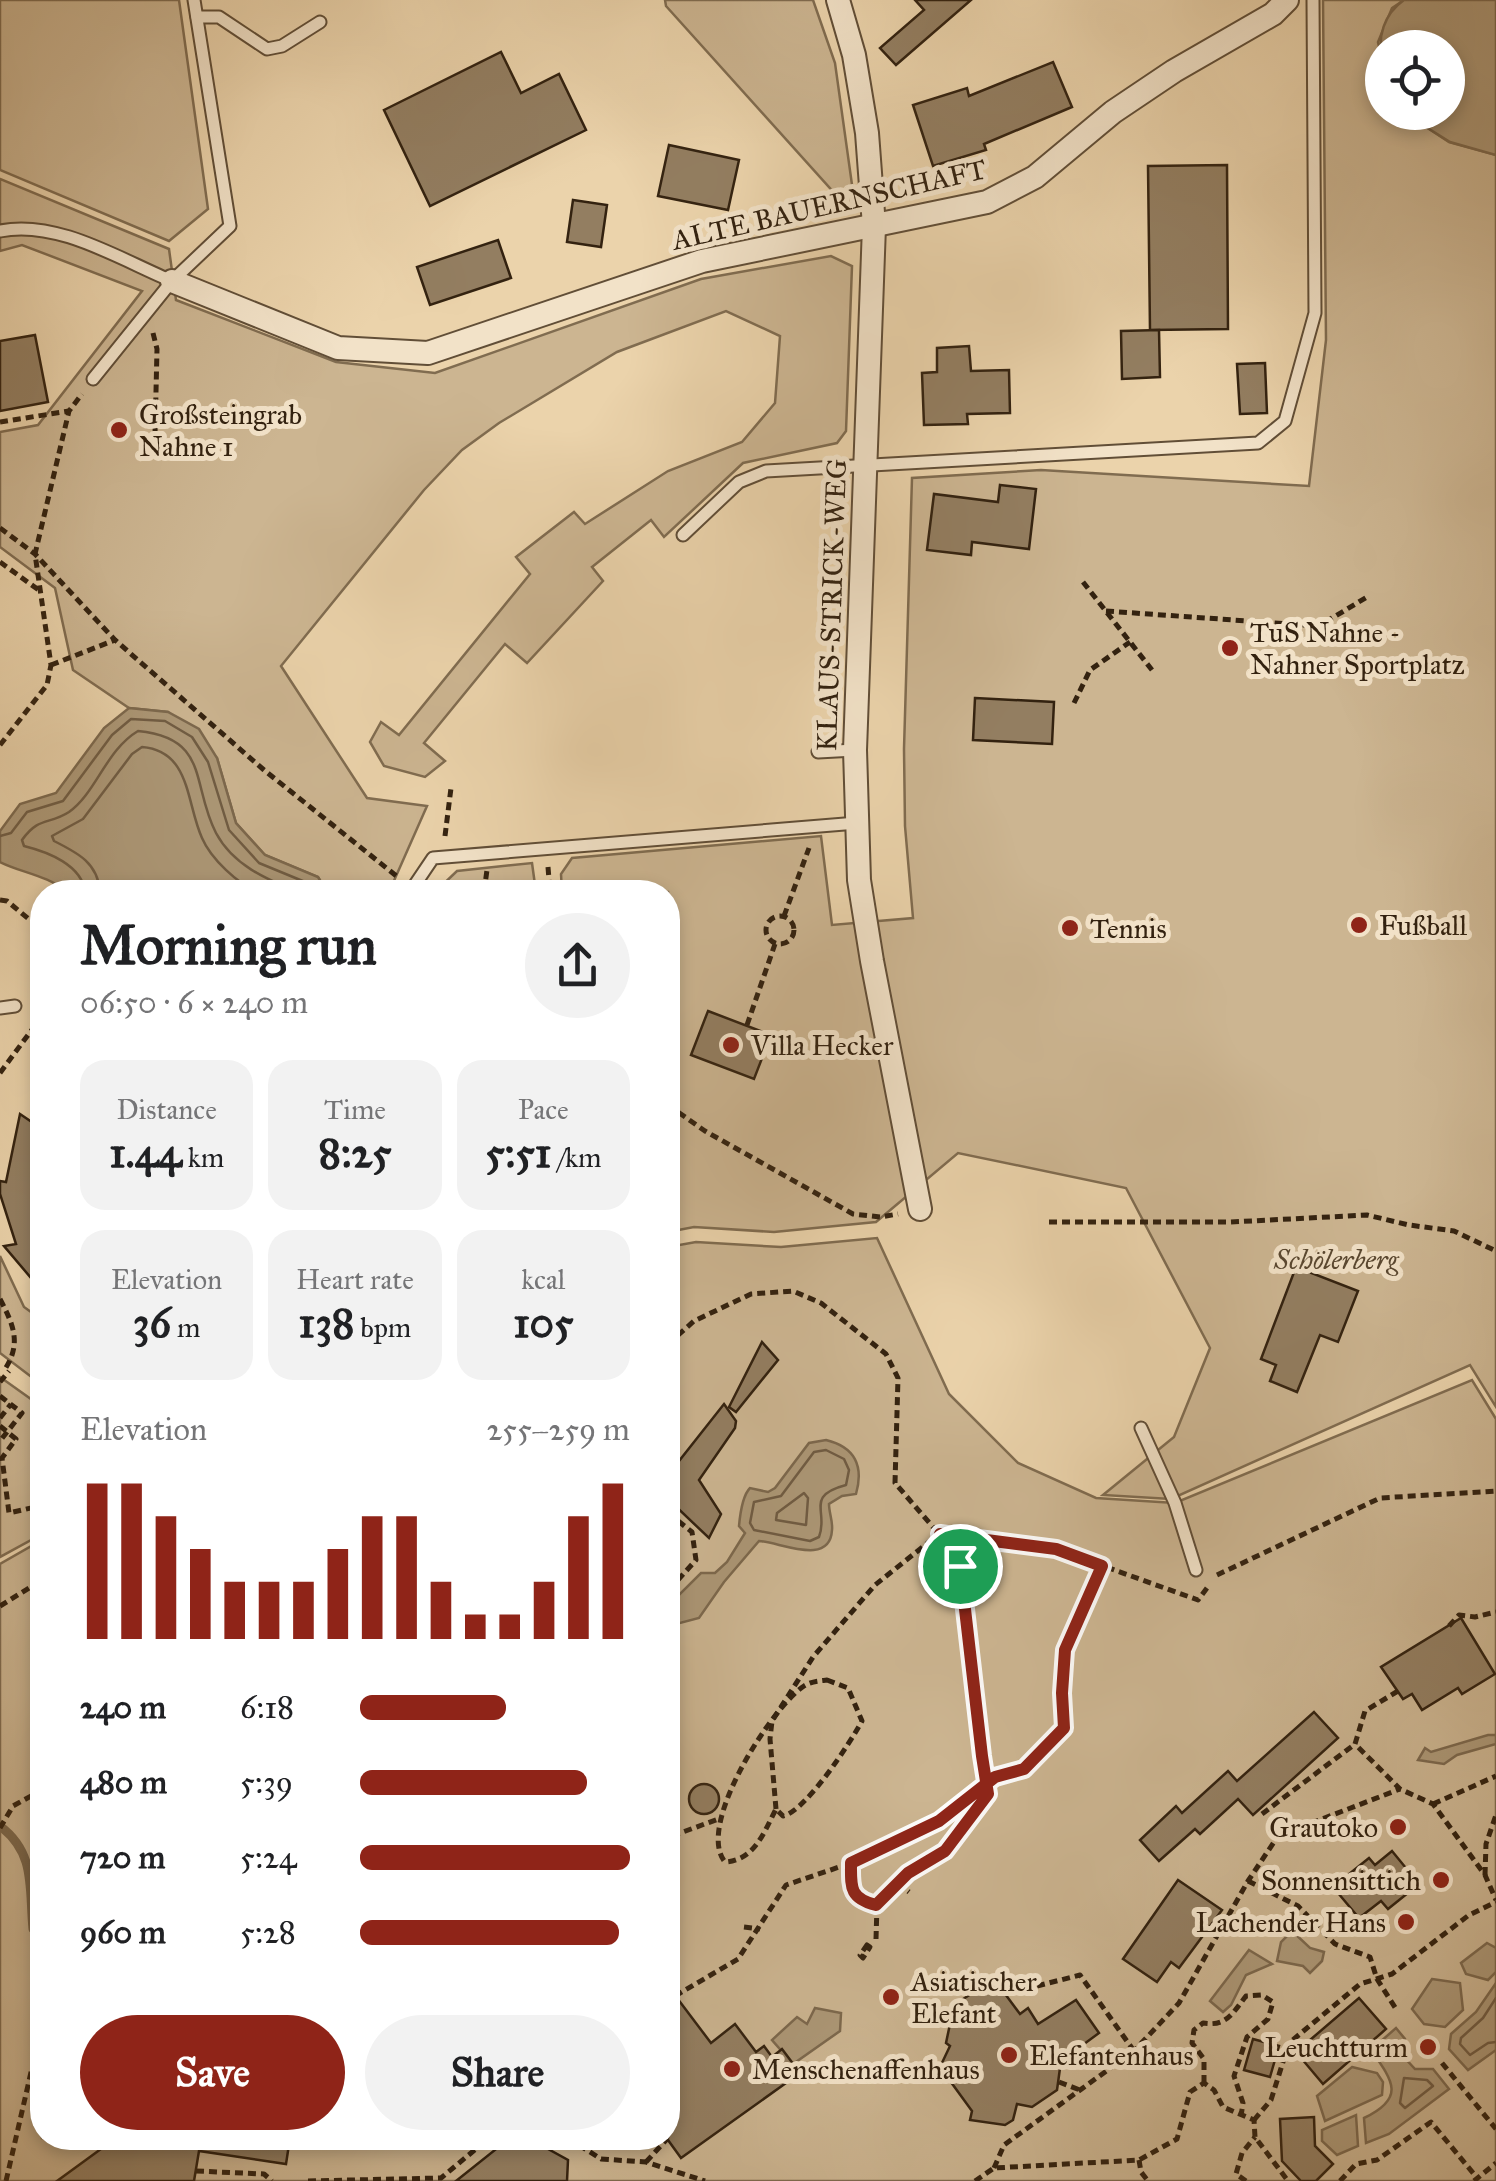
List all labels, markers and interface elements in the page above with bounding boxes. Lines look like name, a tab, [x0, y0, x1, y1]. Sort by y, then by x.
map controls	[1365, 30, 1465, 130]
button: locate	[1365, 30, 1465, 130]
street label: ALTE BAUERNSCHAFT	[667, 151, 990, 258]
place label: Großsteingrab Nahne 1	[139, 397, 302, 464]
marker: Großsteingrab Nahne 1	[108, 419, 130, 441]
street label: KLAUS-STRICK-WEG	[809, 458, 854, 752]
place label: TuS Nahne - Nahner Sportplatz	[1250, 615, 1465, 682]
marker: TuS Nahne - Nahner Sportplatz	[1219, 637, 1241, 659]
place label: Fußball	[1379, 908, 1467, 943]
place label: Tennis	[1090, 911, 1167, 946]
text: Morning run	[80, 912, 377, 979]
button: share	[525, 913, 630, 1018]
marker: Fußball	[1348, 914, 1370, 936]
marker: Tennis	[1059, 917, 1081, 939]
text: 06:50 · 6 × 240 m	[80, 983, 308, 1022]
place label: Villa Hecker	[750, 1028, 894, 1063]
marker: Villa Hecker	[720, 1034, 742, 1056]
text: Distance	[116, 1092, 217, 1127]
text: Time	[324, 1092, 386, 1127]
text: Pace	[518, 1092, 569, 1127]
text: 1.44	[109, 1127, 182, 1179]
text: 8:25	[319, 1127, 391, 1179]
text: 5:51	[485, 1127, 551, 1179]
text: km	[182, 1140, 224, 1175]
text: /km	[551, 1140, 601, 1175]
park label: Schölerberg	[1273, 1242, 1399, 1277]
text: Elevation	[111, 1262, 222, 1297]
text: Heart rate	[296, 1262, 414, 1297]
text: kcal	[521, 1262, 565, 1297]
text: 36	[133, 1297, 171, 1349]
text: 138	[299, 1297, 354, 1349]
text: 105	[513, 1297, 574, 1349]
text: m	[171, 1310, 201, 1345]
text: bpm	[354, 1310, 411, 1345]
text: Elevation	[80, 1410, 207, 1449]
text: 255–259 m	[487, 1410, 630, 1449]
pin	[918, 1524, 1003, 1609]
icon: arrive	[933, 1539, 988, 1594]
text: 240 m	[80, 1688, 166, 1727]
text: 6:18	[240, 1688, 294, 1727]
text: 480 m	[80, 1763, 167, 1802]
text: 5:39	[240, 1763, 293, 1802]
place label: Grautoko	[1269, 1810, 1378, 1845]
marker: Grautoko	[1387, 1816, 1409, 1838]
text: 720 m	[80, 1838, 165, 1877]
text: 5:24	[240, 1838, 297, 1877]
place label: Sonnensittich	[1261, 1863, 1421, 1898]
marker: Sonnensittich	[1430, 1869, 1452, 1891]
place label: Lachender Hans	[1196, 1905, 1386, 1940]
marker: Lachender Hans	[1395, 1911, 1417, 1933]
text: 960 m	[80, 1913, 166, 1952]
text: 5:28	[240, 1913, 296, 1952]
place label: Asiatischer Elefant	[910, 1964, 1037, 2031]
marker: Asiatischer Elefant	[880, 1986, 902, 2008]
button: Save	[80, 2015, 345, 2130]
button: Share	[365, 2015, 630, 2130]
place label: Leuchtturm	[1265, 2030, 1408, 2065]
marker: Leuchtturm	[1417, 2036, 1439, 2058]
place label: Elefantenhaus	[1029, 2038, 1194, 2073]
marker: Elefantenhaus	[998, 2044, 1020, 2066]
place label: Menschenaffenhaus	[752, 2052, 980, 2087]
marker: Menschenaffenhaus	[721, 2058, 743, 2080]

